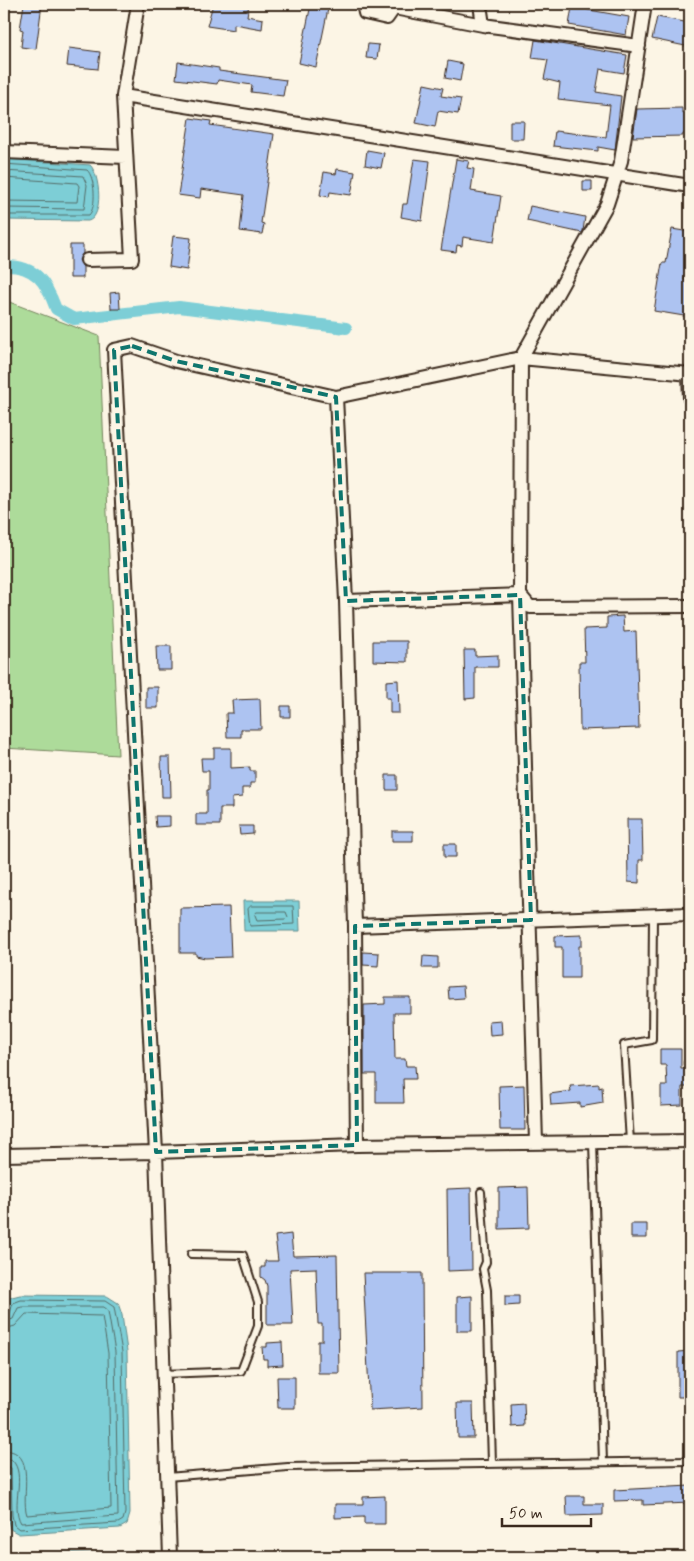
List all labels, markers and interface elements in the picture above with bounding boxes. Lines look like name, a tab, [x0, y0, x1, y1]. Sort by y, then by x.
scale bar	[502, 1496, 590, 1528]
text: 50 m	[509, 1504, 543, 1524]

